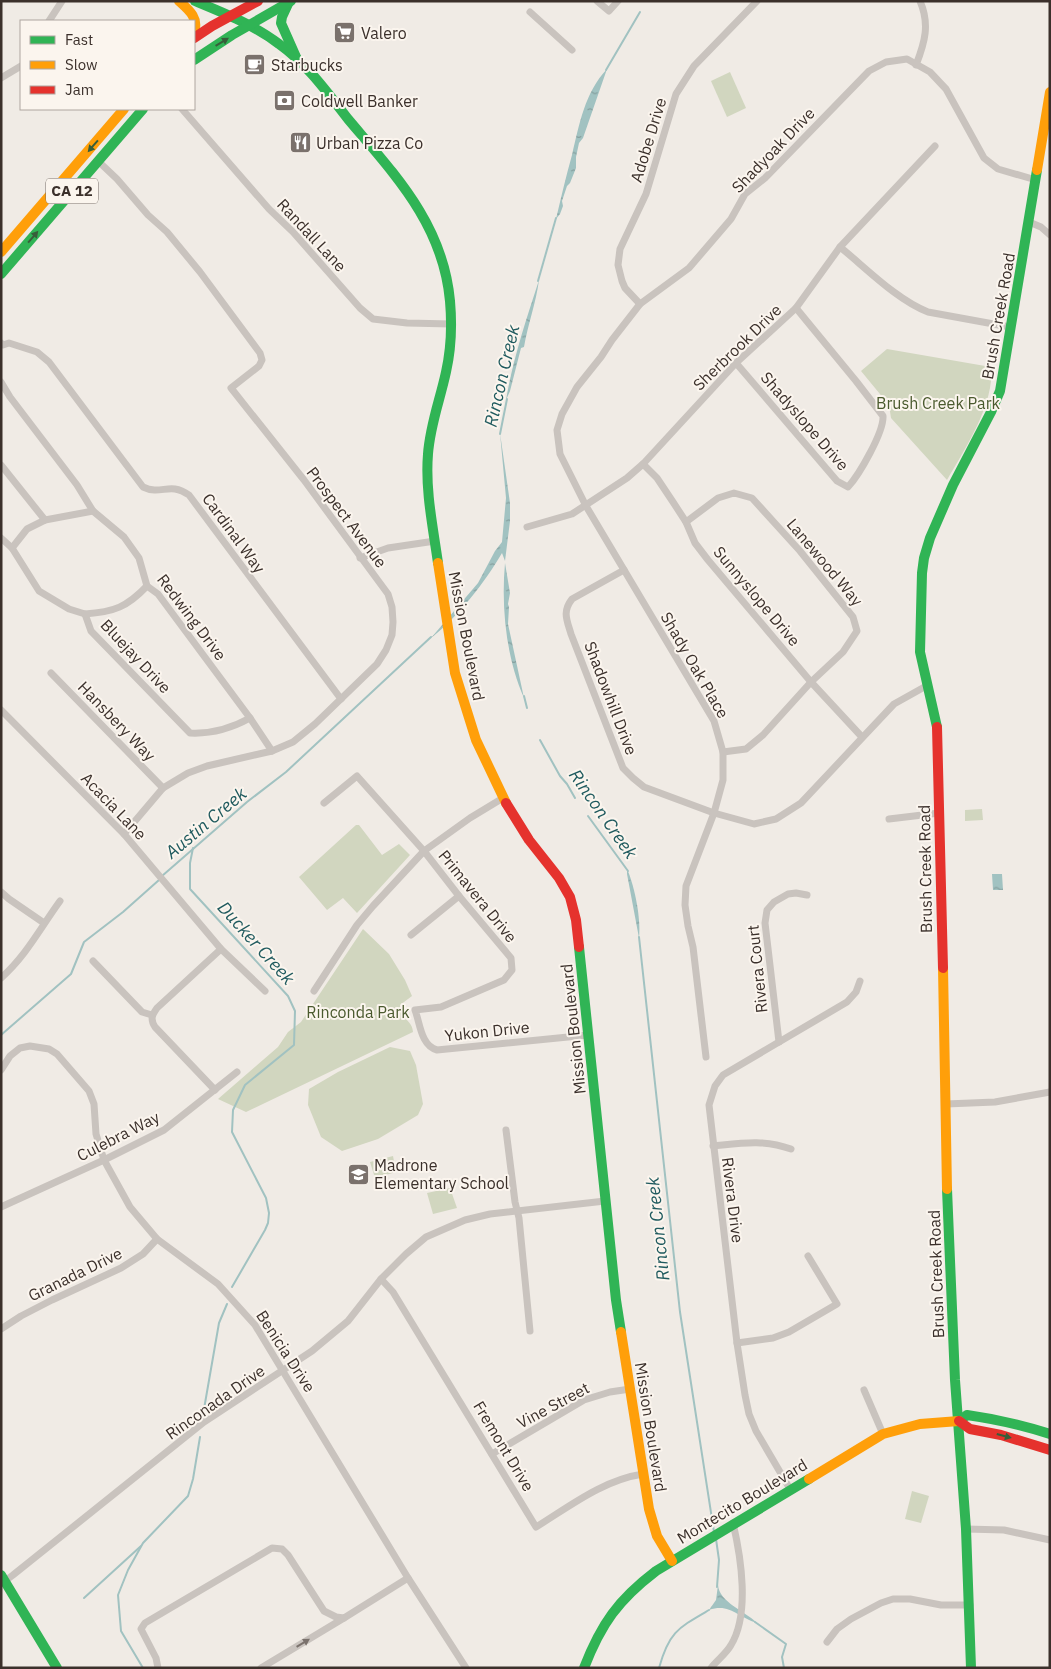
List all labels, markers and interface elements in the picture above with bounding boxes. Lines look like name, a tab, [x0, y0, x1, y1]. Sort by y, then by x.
legend	[20, 20, 195, 110]
supermarket icon: Valero	[333, 21, 357, 45]
place label: Valero	[361, 23, 407, 43]
text: Fast	[65, 30, 93, 49]
one-way arrow	[215, 37, 228, 46]
cafe icon: Starbucks	[243, 53, 267, 77]
text: Slow	[65, 55, 98, 74]
place label: Starbucks	[271, 55, 343, 75]
text: Jam	[65, 80, 94, 99]
bank icon: Coldwell Banker	[273, 89, 297, 113]
place label: Coldwell Banker	[301, 91, 418, 111]
street label: Adobe Drive	[626, 95, 670, 185]
street label: Shadyoak Drive	[727, 103, 819, 197]
restaurant icon: Urban Pizza Co	[288, 131, 312, 155]
place label: Urban Pizza Co	[316, 133, 423, 153]
one-way arrow	[87, 140, 98, 153]
road number: CA 12	[46, 178, 98, 204]
street label: Randall Lane	[273, 194, 351, 276]
one-way arrow	[27, 231, 39, 243]
street label: Brush Creek Road	[977, 251, 1019, 381]
street label: Sherbrook Drive	[689, 300, 786, 394]
water label: Rincon Creek	[479, 322, 525, 429]
street label: Shadyslope Drive	[757, 368, 853, 475]
park label: Brush Creek Park	[876, 393, 1001, 413]
street label: Prospect Avenue	[303, 463, 392, 572]
street label: Cardinal Way	[198, 489, 270, 577]
street label: Lanewood Way	[783, 514, 867, 610]
street label: Sunnyslope Drive	[709, 542, 805, 650]
street label: Redwing Drive	[153, 570, 231, 664]
street label: Mission Boulevard	[445, 570, 489, 702]
street label: Shady Oak Place	[656, 608, 734, 722]
street label: Bluejay Drive	[97, 615, 176, 697]
street label: Shadowhill Drive	[580, 638, 642, 758]
street label: Hansbery Way	[74, 677, 160, 765]
water label: Rincon Creek	[564, 764, 643, 864]
street label: Acacia Lane	[77, 768, 151, 844]
water label: Austin Creek	[160, 782, 252, 864]
street label: Brush Creek Road	[914, 805, 936, 933]
street label: Primavera Drive	[434, 846, 522, 947]
water label: Ducker Creek	[213, 896, 300, 990]
street label: Rivera Court	[742, 924, 772, 1014]
street label: Mission Boulevard	[556, 963, 590, 1095]
park label: Rinconda Park	[306, 1002, 410, 1022]
street label: Yukon Drive	[444, 1017, 531, 1045]
street label: Culebra Way	[73, 1107, 163, 1165]
place label: Madrone Elementary School	[374, 1155, 509, 1193]
street label: Rivera Drive	[718, 1156, 748, 1244]
school or university icon: Madrone Elementary School	[346, 1162, 370, 1186]
water label: Rincon Creek	[641, 1175, 674, 1282]
street label: Brush Creek Road	[924, 1210, 948, 1338]
street label: Granada Drive	[25, 1243, 125, 1305]
street label: Benicia Drive	[252, 1306, 320, 1396]
street label: Rinconada Drive	[162, 1360, 269, 1444]
street label: Mission Boulevard	[631, 1361, 671, 1493]
street label: Vine Street	[513, 1378, 593, 1432]
street label: Fremont Drive	[469, 1397, 539, 1495]
one-way arrow	[996, 1433, 1011, 1441]
street label: Montecito Boulevard	[673, 1454, 811, 1548]
one-way arrow	[296, 1638, 309, 1647]

